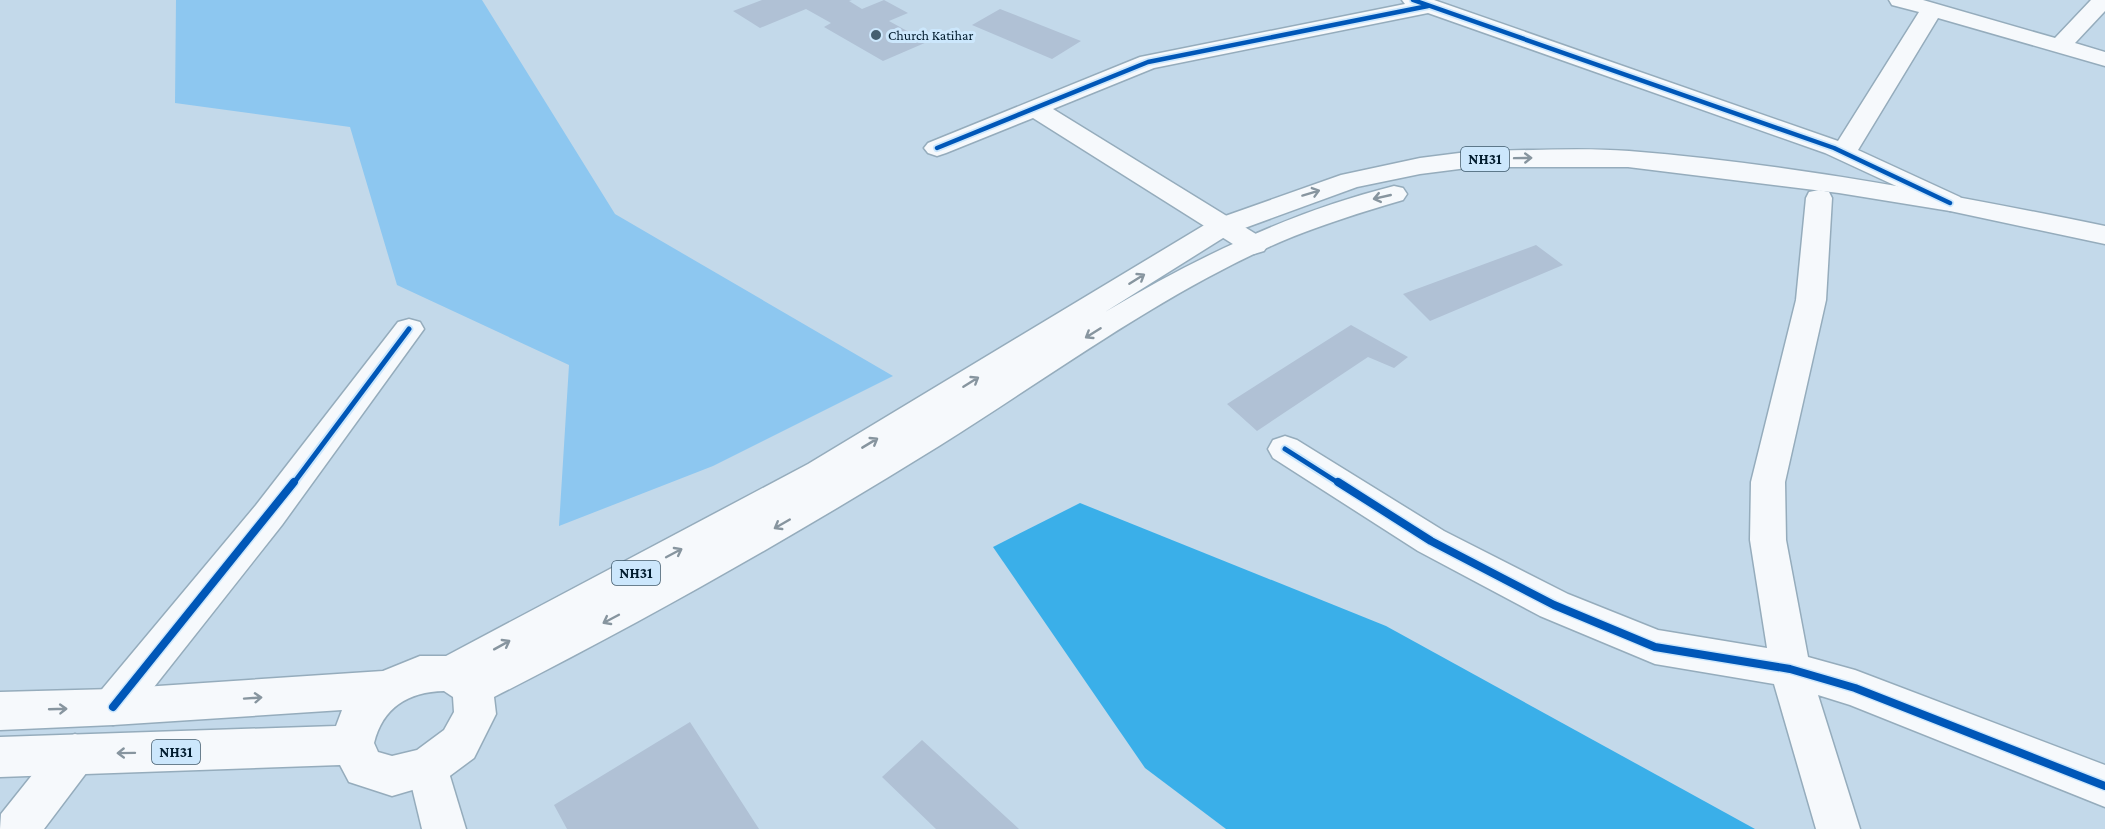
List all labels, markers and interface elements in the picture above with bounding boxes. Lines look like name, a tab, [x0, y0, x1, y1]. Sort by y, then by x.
place label: Church Katihar	[888, 27, 973, 43]
marker: Church Katihar	[869, 28, 883, 42]
road number: NH31	[1461, 147, 1509, 171]
one-way arrow	[1512, 152, 1532, 164]
one-way arrow	[1301, 187, 1320, 198]
one-way arrow	[1373, 192, 1393, 203]
one-way arrow	[1128, 273, 1145, 285]
one-way arrow	[1085, 328, 1102, 340]
one-way arrow	[962, 376, 979, 388]
one-way arrow	[861, 437, 878, 449]
one-way arrow	[773, 518, 790, 530]
one-way arrow	[665, 547, 682, 559]
road number: NH31	[612, 561, 660, 585]
one-way arrow	[603, 614, 621, 625]
one-way arrow	[493, 639, 510, 651]
one-way arrow	[243, 692, 263, 703]
one-way arrow	[48, 703, 68, 715]
road number: NH31	[152, 740, 200, 764]
one-way arrow	[116, 747, 136, 759]

